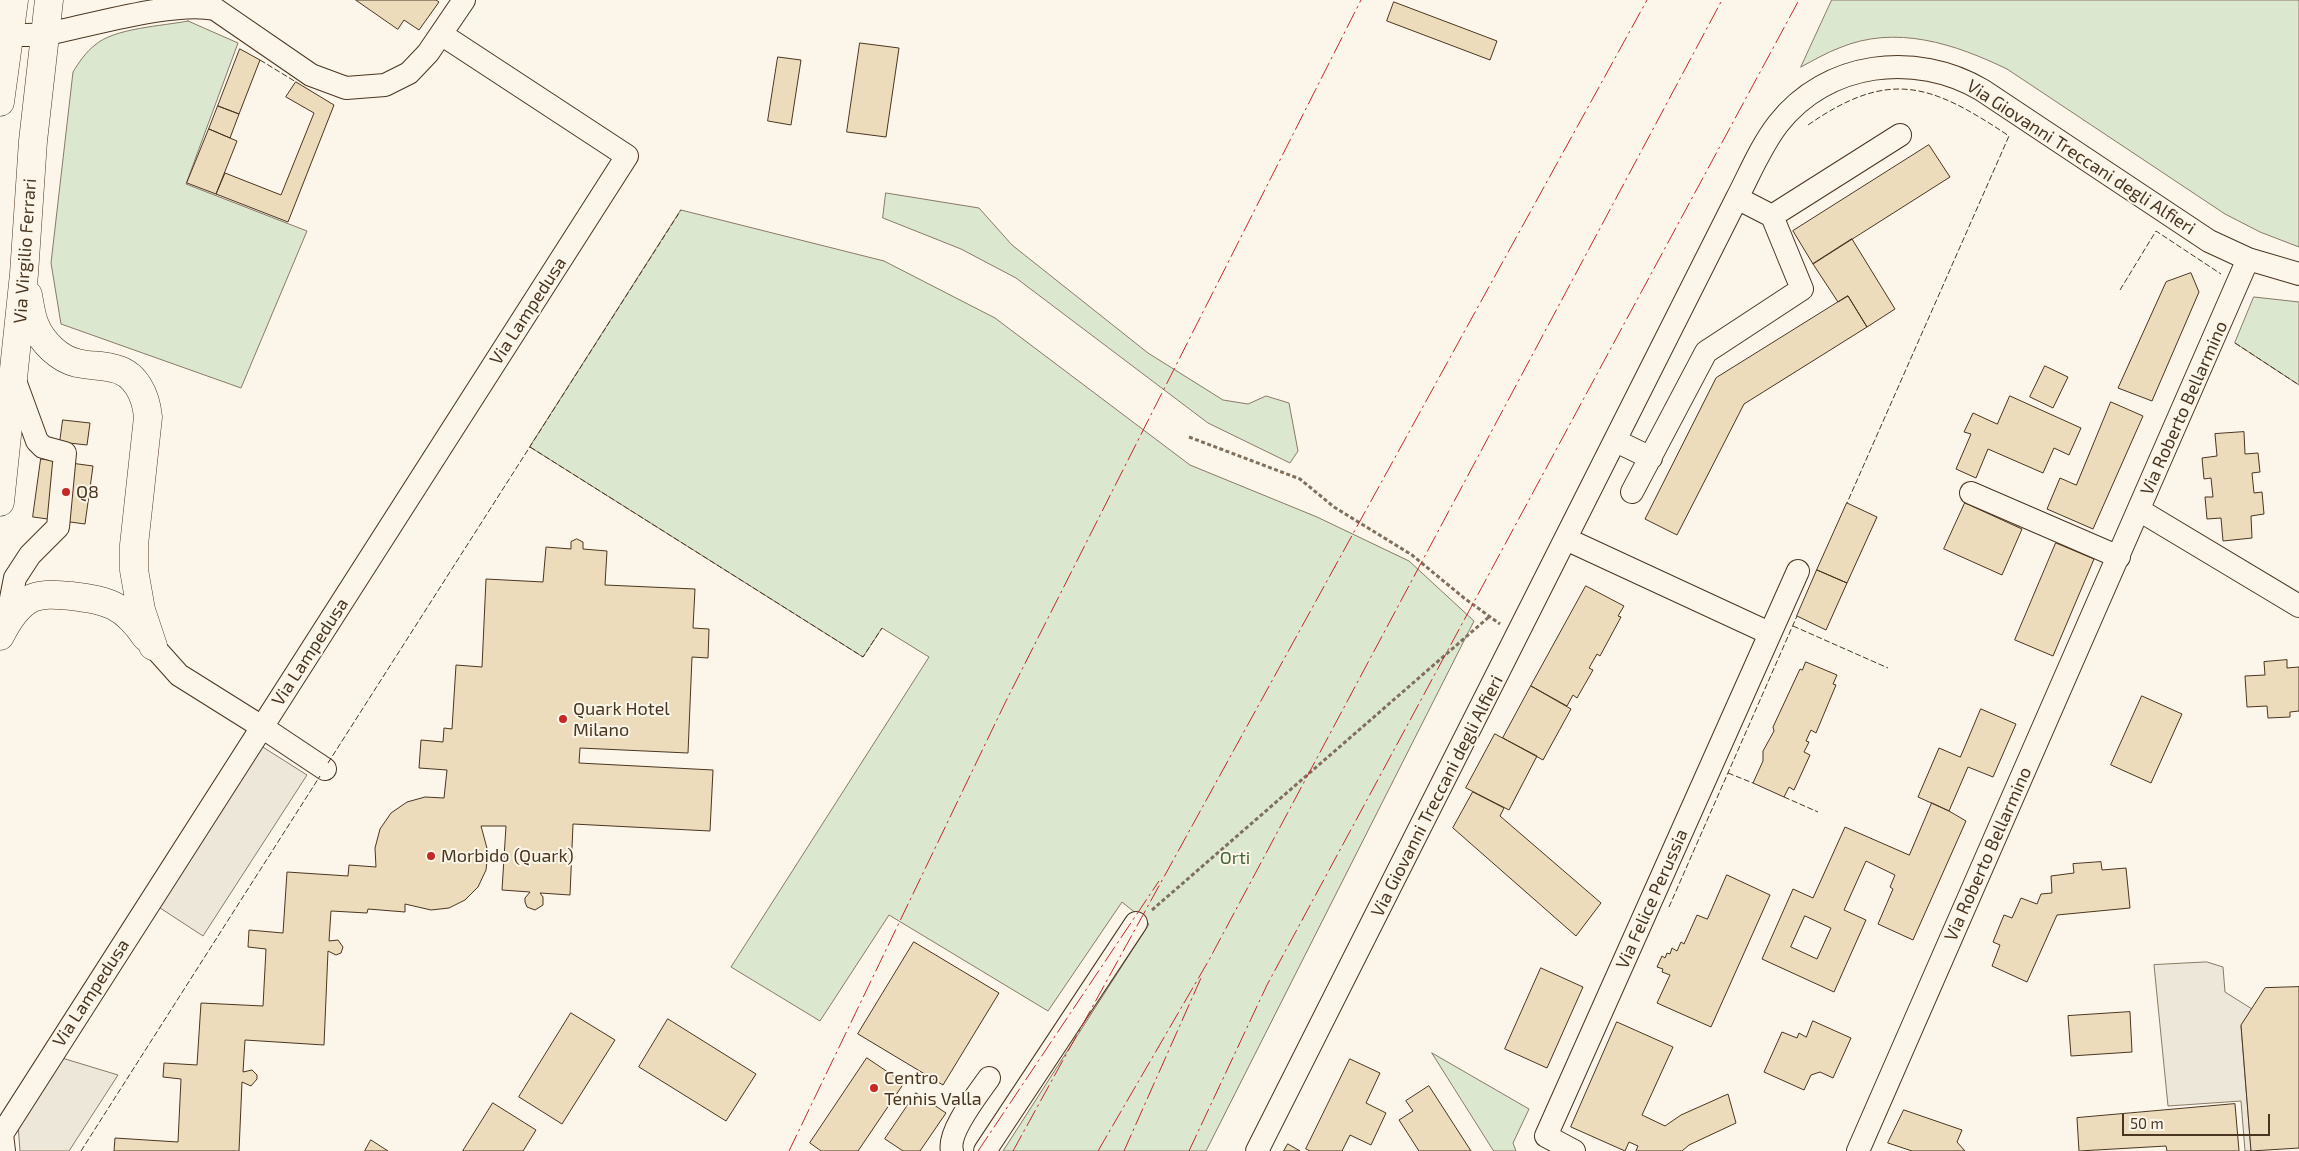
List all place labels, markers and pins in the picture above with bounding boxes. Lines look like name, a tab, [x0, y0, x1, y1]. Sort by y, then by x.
place label: Q8	[76, 481, 99, 503]
marker: Q8	[60, 486, 72, 498]
place label: Quark Hotel Milano	[573, 698, 670, 741]
marker: Quark Hotel Milano	[557, 713, 569, 725]
place label: Morbido (Quark)	[441, 845, 574, 867]
marker: Morbido (Quark)	[425, 850, 437, 862]
place label: Centro Tennis Valla	[884, 1067, 982, 1110]
marker: Centro Tennis Valla	[868, 1082, 880, 1094]

